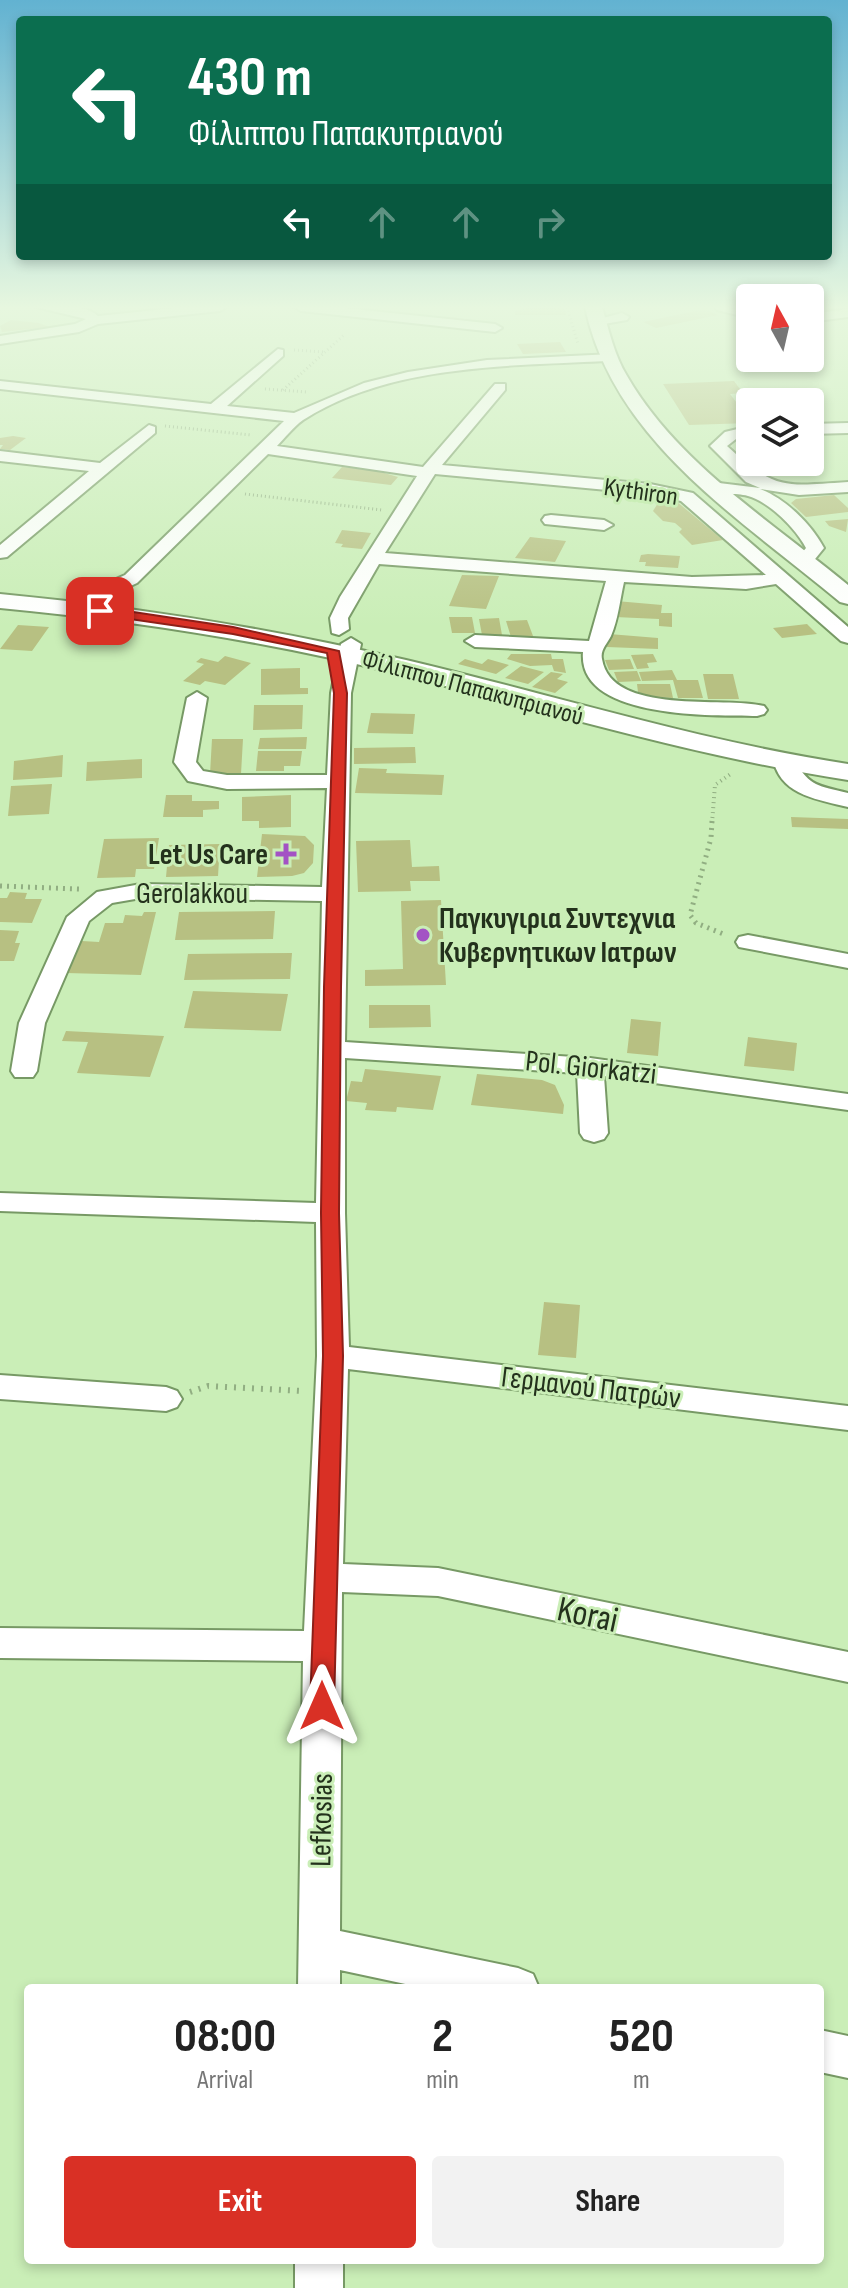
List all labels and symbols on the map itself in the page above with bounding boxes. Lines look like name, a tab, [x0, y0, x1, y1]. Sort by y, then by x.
north arrow	[736, 284, 824, 372]
street label: Kythiron	[602, 472, 680, 513]
pin	[66, 577, 134, 645]
street label: Φίλιππου Παπακυπριανού	[359, 644, 587, 733]
place label: Let Us Care	[148, 837, 268, 873]
marker: Let Us Care	[275, 843, 297, 865]
street label: Gerolakkou	[136, 876, 248, 912]
place label: Παγκυγιρια Συντεχνια Κυβερνητικων Ιατρων	[439, 901, 677, 971]
marker: Παγκυγιρια Συντεχνια Κυβερνητικων Ιατρων	[414, 926, 432, 944]
street label: Pol. Giorkatzi	[524, 1043, 658, 1093]
street label: Γερμανού Πατρών	[499, 1359, 683, 1417]
street label: Korai	[553, 1588, 622, 1643]
position arrow	[280, 1664, 364, 1748]
street label: Lefkosias	[303, 1773, 341, 1867]

